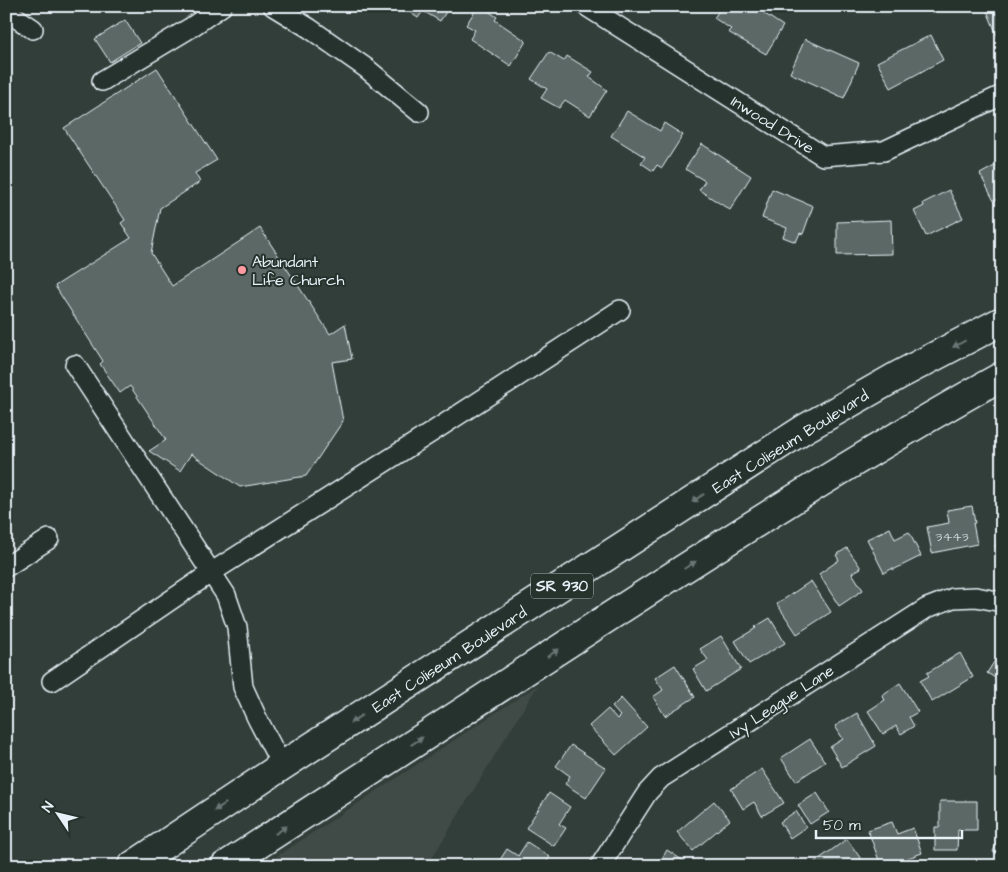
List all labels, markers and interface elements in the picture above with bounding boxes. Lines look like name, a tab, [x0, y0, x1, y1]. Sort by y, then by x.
street label: Inwood Drive	[727, 90, 819, 159]
place label: Abundant Life Church	[252, 251, 344, 291]
marker: Abundant Life Church	[236, 264, 248, 276]
one-way arrow	[951, 340, 966, 348]
street label: East Coliseum Boulevard	[708, 385, 873, 499]
one-way arrow	[692, 493, 705, 502]
house number: 3443	[935, 527, 969, 547]
one-way arrow	[683, 560, 696, 569]
road number: SR 930	[531, 574, 593, 598]
street label: East Coliseum Boulevard	[368, 601, 531, 718]
one-way arrow	[547, 648, 560, 658]
street label: Ivy League Lane	[725, 659, 839, 745]
one-way arrow	[349, 714, 363, 723]
one-way arrow	[410, 737, 424, 746]
north arrow	[32, 790, 82, 840]
text: N	[37, 798, 59, 816]
one-way arrow	[213, 803, 227, 812]
scale bar	[816, 807, 962, 839]
text: 50 m	[823, 815, 861, 836]
one-way arrow	[274, 825, 287, 834]

